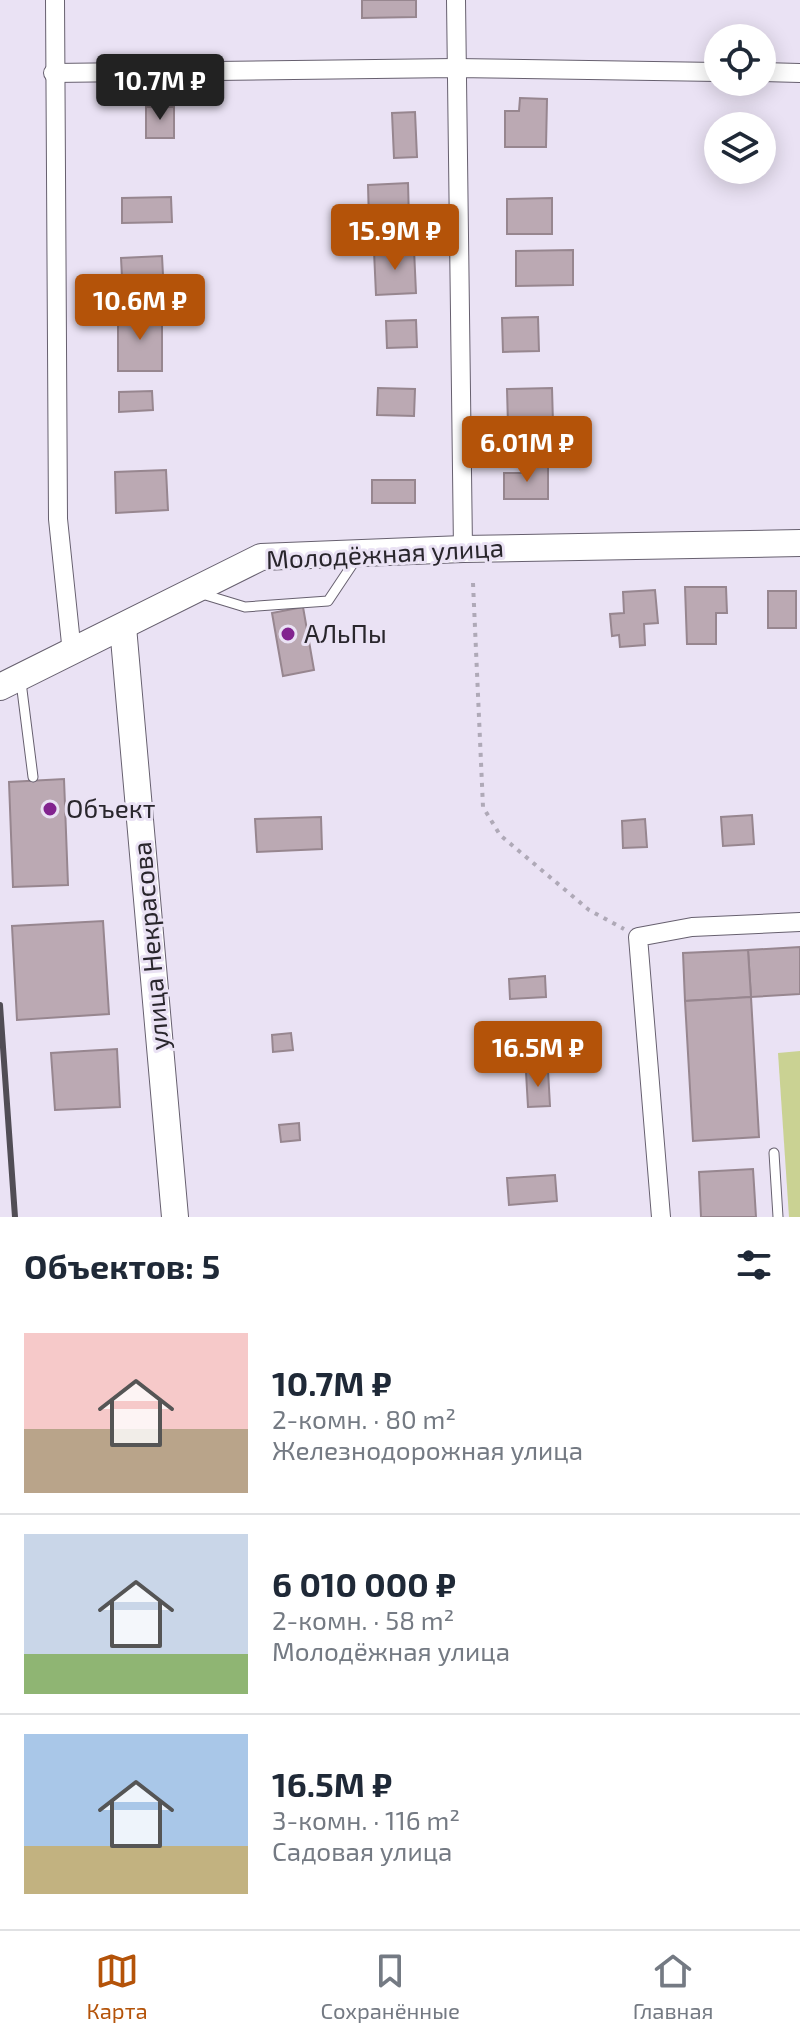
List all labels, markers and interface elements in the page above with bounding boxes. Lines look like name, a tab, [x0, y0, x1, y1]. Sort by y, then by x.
map controls	[704, 24, 776, 184]
button: locate	[704, 24, 776, 96]
pin: 10.7M ₽	[86, 54, 234, 122]
text: 10.7M ₽	[114, 64, 206, 95]
button: layers	[704, 112, 776, 184]
pin: 15.9M ₽	[321, 204, 469, 272]
text: 15.9M ₽	[349, 214, 441, 245]
pin: 10.6M ₽	[66, 274, 214, 342]
text: 10.6M ₽	[93, 284, 187, 315]
pin: 6.01M ₽	[453, 416, 601, 484]
text: 6.01M ₽	[480, 426, 574, 457]
street label: Молодёжная улица	[265, 531, 505, 575]
place label: АЛьПы	[304, 617, 387, 648]
marker: АЛьПы	[279, 625, 297, 643]
place label: Объект	[66, 792, 156, 823]
marker: Объект	[41, 800, 59, 818]
street label: улица Некрасова	[125, 840, 175, 1052]
pin: 16.5M ₽	[464, 1021, 612, 1089]
text: 16.5M ₽	[492, 1031, 584, 1062]
icon: filters	[732, 1243, 776, 1287]
text: Объектов: 5	[24, 1245, 220, 1286]
text: 10.7M ₽	[272, 1362, 392, 1403]
icon: home	[88, 1365, 184, 1461]
text: 2-комн. · 80 m²	[272, 1403, 456, 1434]
text: Железнодорожная улица	[272, 1434, 583, 1465]
text: 6 010 000 ₽	[272, 1563, 456, 1604]
icon: home	[88, 1566, 184, 1662]
text: 2-комн. · 58 m²	[272, 1604, 454, 1635]
text: Молодёжная улица	[272, 1635, 510, 1666]
text: 16.5M ₽	[272, 1763, 392, 1804]
icon: home	[88, 1766, 184, 1862]
text: 3-комн. · 116 m²	[272, 1804, 460, 1835]
text: Садовая улица	[272, 1835, 452, 1866]
tab: Карта	[86, 1949, 148, 2023]
tab: Сохранённые	[321, 1949, 460, 2023]
tab: Главная	[633, 1949, 714, 2023]

